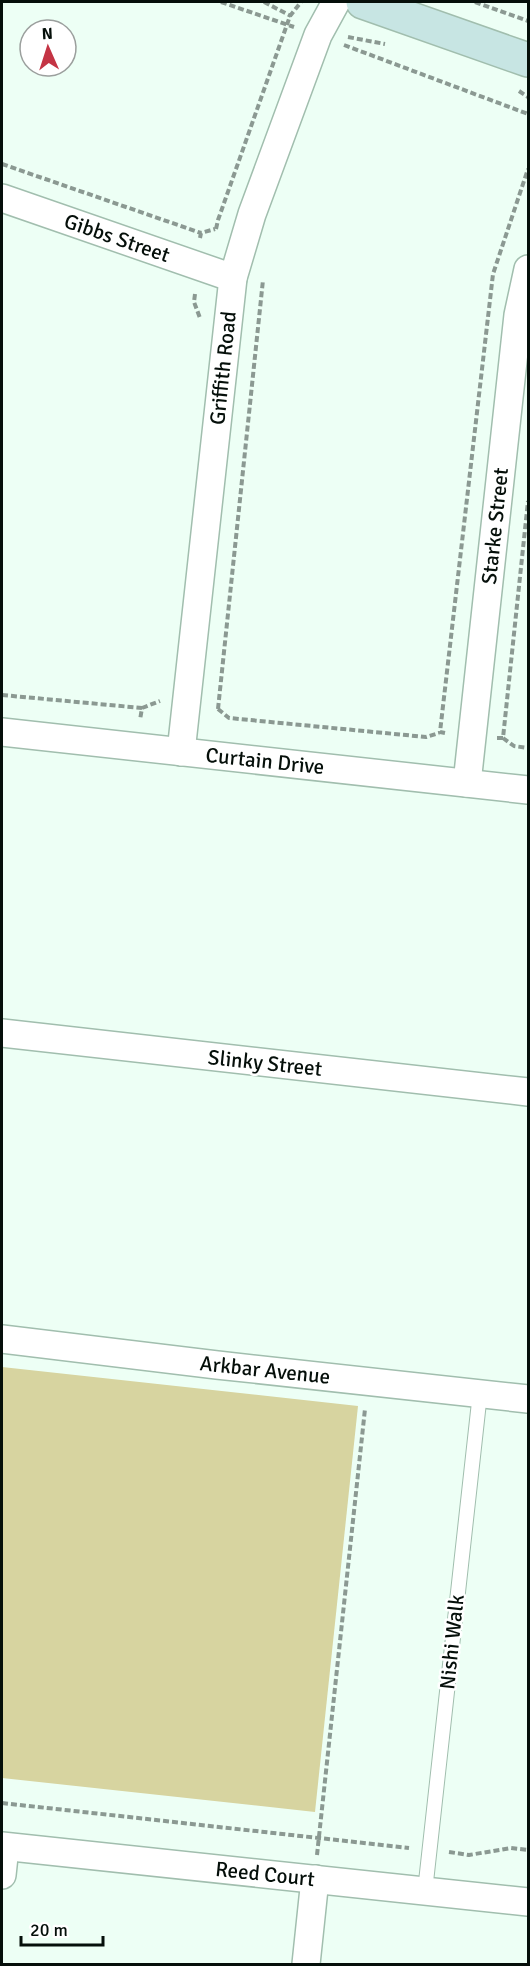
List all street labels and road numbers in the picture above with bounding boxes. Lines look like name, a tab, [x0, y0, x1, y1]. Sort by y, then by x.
street label: Gibbs Street	[61, 208, 173, 268]
street label: Griffith Road	[204, 310, 242, 426]
street label: Starke Street	[476, 466, 514, 586]
street label: Curtain Drive	[204, 742, 326, 780]
street label: Slinky Street	[207, 1044, 323, 1082]
street label: Arkbar Avenue	[199, 1350, 331, 1390]
street label: Nishi Walk	[434, 1593, 470, 1691]
street label: Reed Court	[214, 1856, 316, 1892]

